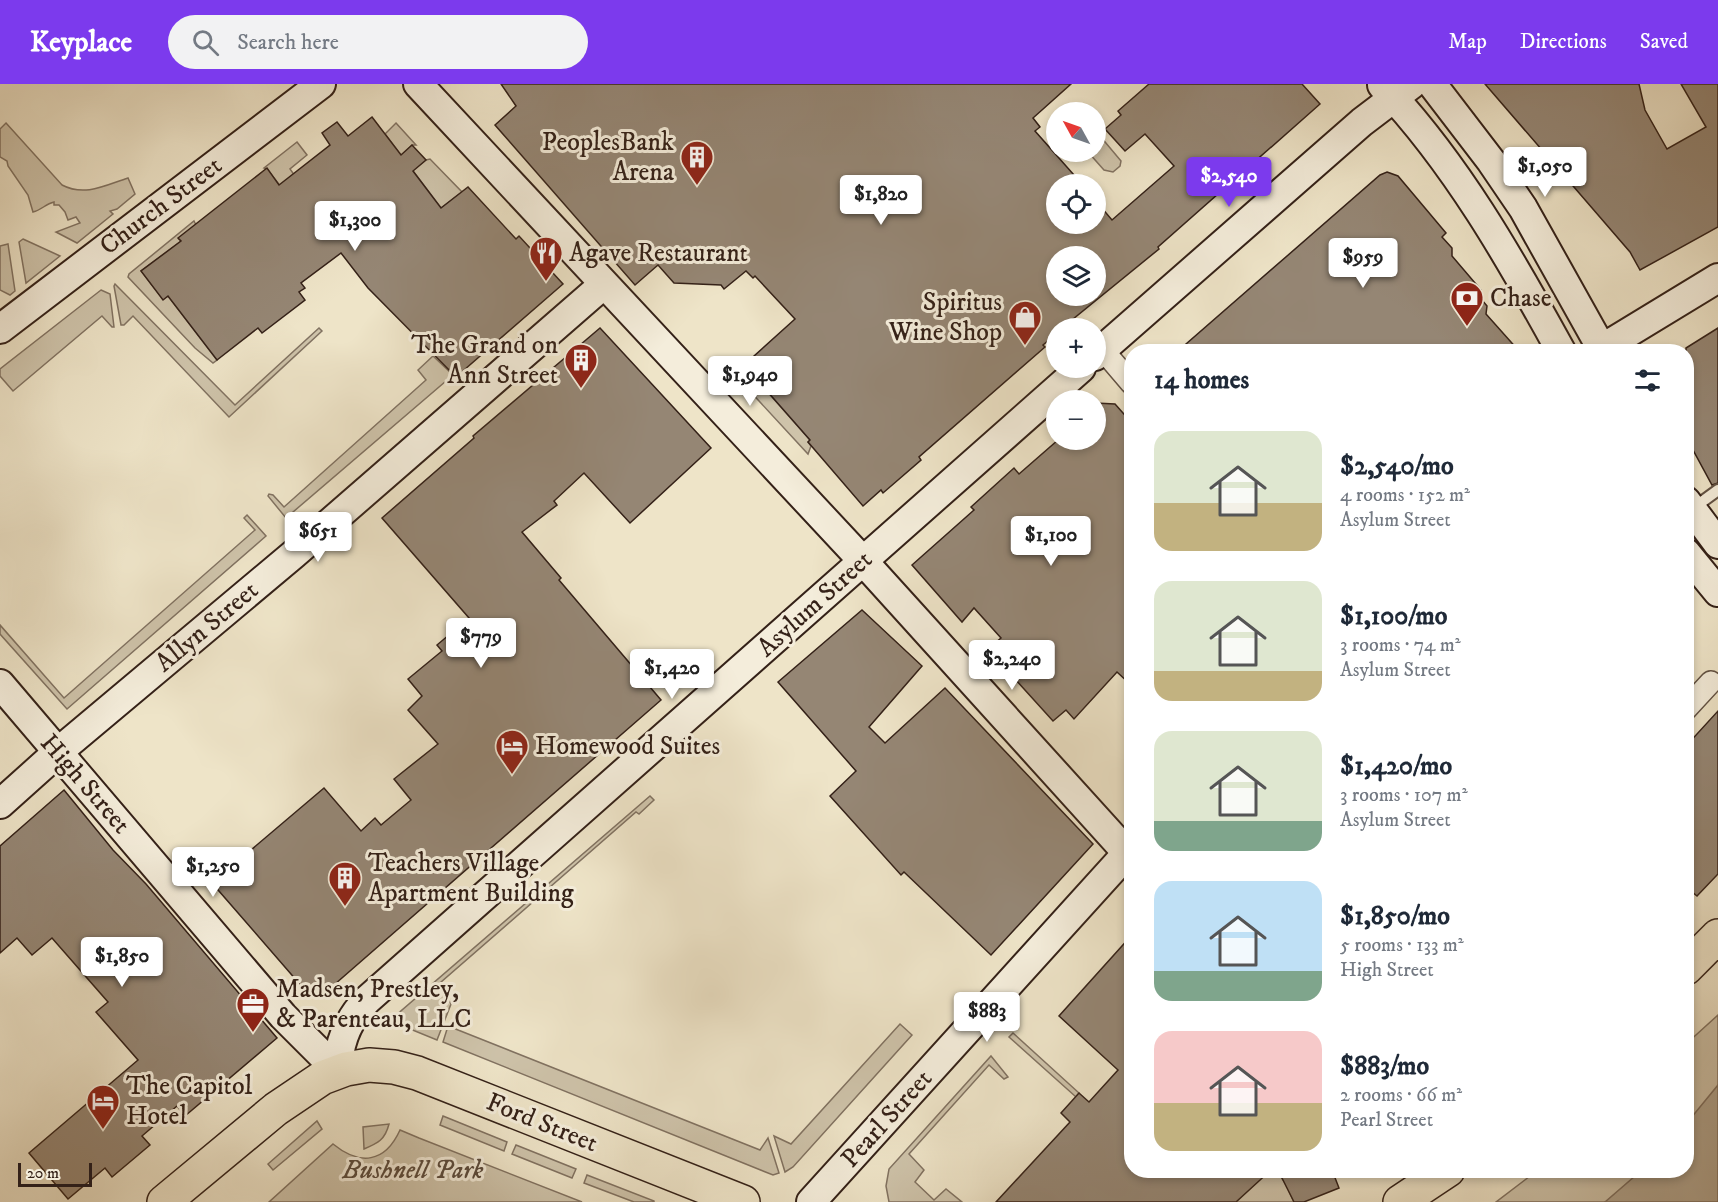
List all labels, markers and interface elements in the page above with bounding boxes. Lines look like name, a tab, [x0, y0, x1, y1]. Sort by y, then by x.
search box	[168, 15, 588, 69]
text: Keyplace	[30, 25, 132, 60]
icon: search	[189, 26, 222, 59]
text: Search here	[237, 29, 339, 56]
text: Map	[1448, 29, 1487, 55]
text: Directions	[1520, 29, 1607, 55]
text: Saved	[1640, 29, 1688, 55]
north arrow	[1046, 102, 1106, 162]
map controls	[1046, 102, 1106, 450]
place label: PeoplesBank Arena	[542, 126, 674, 189]
building icon: PeoplesBank Arena	[679, 139, 715, 186]
pin: $1,050	[1496, 147, 1594, 198]
street label: Church Street	[93, 149, 229, 263]
text: $1,050	[1517, 154, 1573, 179]
pin: $2,540	[1180, 157, 1278, 208]
text: $2,540	[1200, 164, 1258, 189]
button: locate	[1046, 174, 1106, 234]
pin: $1,820	[832, 175, 930, 226]
text: $1,820	[854, 182, 908, 207]
pin: $1,300	[306, 201, 404, 252]
text: $1,300	[329, 208, 381, 233]
restaurant icon: Agave Restaurant	[528, 235, 564, 282]
place label: Agave Restaurant	[569, 237, 748, 270]
pin: $959	[1327, 238, 1399, 289]
text: $959	[1343, 245, 1383, 270]
button: layers	[1046, 246, 1106, 306]
bank icon: Chase	[1449, 280, 1485, 327]
place label: Chase	[1490, 282, 1551, 315]
place label: Spiritus Wine Shop	[888, 286, 1002, 349]
shop icon: Spiritus Wine Shop	[1007, 299, 1043, 346]
button: +	[1046, 318, 1106, 378]
place label: The Grand on Ann Street	[411, 329, 558, 392]
building icon: The Grand on Ann Street	[563, 342, 599, 389]
pin: $1,940	[701, 356, 799, 407]
text: $1,940	[722, 363, 778, 388]
text: 14 homes	[1154, 364, 1249, 397]
icon: filters	[1631, 364, 1664, 397]
button: −	[1046, 390, 1106, 450]
text: $2,540/mo	[1340, 450, 1454, 483]
icon: home	[1202, 455, 1274, 527]
text: 4 rooms · 152 m²	[1340, 483, 1470, 508]
text: Asylum Street	[1340, 508, 1451, 533]
pin: $651	[282, 512, 354, 563]
pin: $1,100	[1002, 516, 1100, 567]
text: $651	[299, 519, 337, 544]
text: $1,100	[1025, 523, 1077, 548]
street label: Asylum Street	[750, 544, 880, 664]
street label: Allyn Street	[149, 574, 265, 680]
text: $1,100/mo	[1340, 600, 1447, 633]
icon: home	[1202, 605, 1274, 677]
pin: $779	[445, 618, 517, 669]
text: $779	[460, 625, 502, 650]
text: 3 rooms · 74 m²	[1340, 633, 1461, 658]
pin: $2,240	[963, 640, 1061, 691]
text: $2,240	[983, 647, 1041, 672]
pin: $1,420	[623, 649, 721, 700]
text: $1,420	[644, 656, 700, 681]
text: Asylum Street	[1340, 658, 1451, 683]
street label: High Street	[33, 727, 137, 841]
hotel icon: Homewood Suites	[494, 728, 530, 775]
place label: Homewood Suites	[535, 730, 720, 763]
text: $1,420/mo	[1340, 750, 1452, 783]
icon: home	[1202, 755, 1274, 827]
text: 3 rooms · 107 m²	[1340, 783, 1468, 808]
text: Asylum Street	[1340, 808, 1451, 833]
pin: $1,250	[164, 847, 262, 898]
place label: Teachers Village Apartment Building	[368, 847, 574, 910]
text: $1,250	[186, 854, 240, 879]
building icon: Teachers Village Apartment Building	[327, 860, 363, 907]
text: $1,850/mo	[1340, 900, 1450, 933]
icon: home	[1202, 905, 1274, 977]
text: 5 rooms · 133 m²	[1340, 933, 1464, 958]
pin: $1,850	[73, 937, 171, 988]
text: $1,850	[95, 944, 149, 969]
text: High Street	[1340, 958, 1434, 983]
place label: Madsen, Prestley, & Parenteau, LLC	[276, 973, 472, 1036]
office icon: Madsen, Prestley, & Parenteau, LLC	[235, 986, 271, 1033]
pin: $883	[951, 992, 1023, 1043]
text: $883	[968, 999, 1006, 1024]
text: $883/mo	[1340, 1050, 1429, 1083]
icon: home	[1202, 1055, 1274, 1127]
street label: Pearl Street	[834, 1063, 940, 1175]
place label: The Capitol Hotel	[126, 1070, 252, 1133]
hotel icon: The Capitol Hotel	[85, 1083, 121, 1130]
text: 2 rooms · 66 m²	[1340, 1083, 1462, 1108]
street label: Ford Street	[481, 1086, 603, 1160]
text: Pearl Street	[1340, 1108, 1433, 1133]
park label: Bushnell Park	[342, 1154, 484, 1187]
scale bar	[18, 1160, 92, 1188]
text: 20 m	[27, 1163, 59, 1183]

